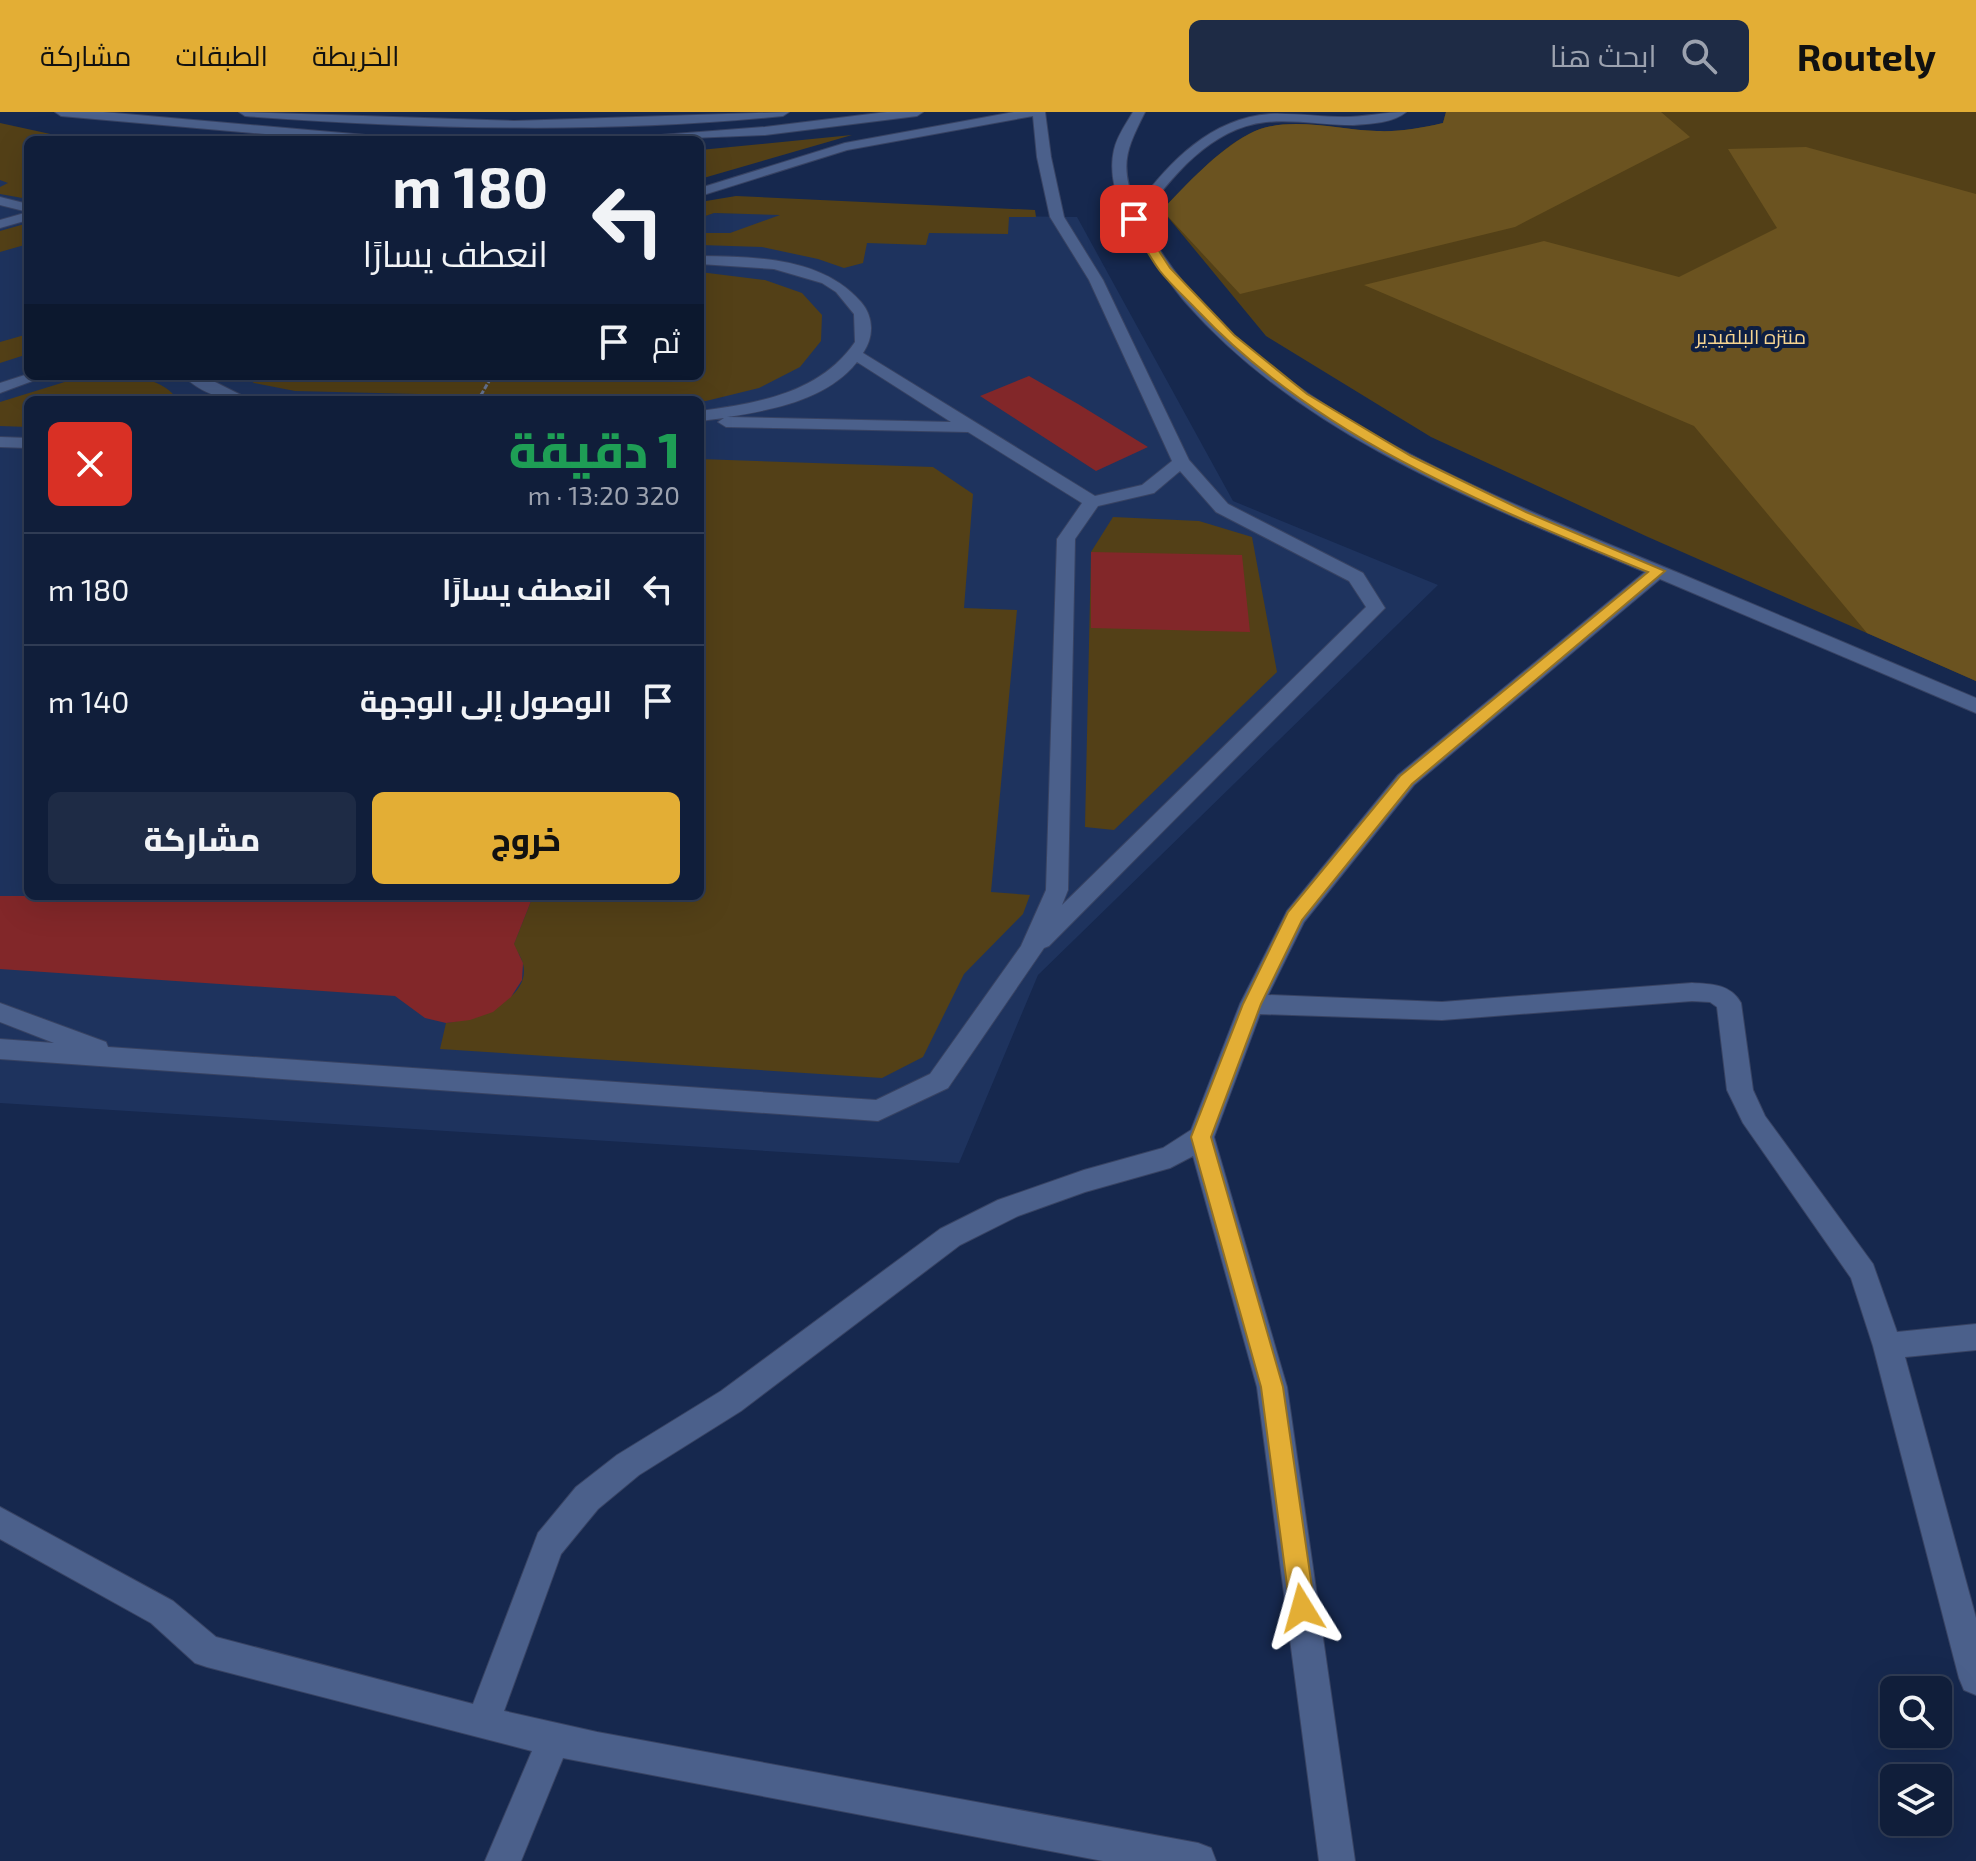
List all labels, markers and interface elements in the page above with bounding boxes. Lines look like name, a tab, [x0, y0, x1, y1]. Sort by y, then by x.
search box	[1189, 20, 1749, 92]
text: Routely	[1797, 33, 1936, 79]
icon: search	[1677, 34, 1721, 78]
text: ابحث هنا	[1550, 37, 1657, 73]
text: مشاركة	[40, 38, 131, 72]
text: الطبقات	[175, 38, 268, 72]
text: الخريطة	[312, 38, 399, 72]
text: 180 m	[392, 152, 548, 219]
icon: left	[576, 168, 680, 272]
pin	[1100, 185, 1168, 253]
icon: arrive	[1112, 197, 1156, 241]
text: انعطف يسارًا	[362, 231, 548, 274]
icon: arrive	[592, 320, 636, 364]
text: ثم	[652, 323, 680, 359]
park label: منتزه البلفيدير	[1695, 324, 1806, 349]
text: 1 دقيقة	[509, 420, 680, 478]
button: close	[48, 422, 132, 506]
text: 320 m · 13:20	[528, 479, 680, 510]
icon: left	[636, 567, 680, 611]
text: انعطف يسارًا	[442, 570, 612, 606]
text: 180 m	[48, 571, 129, 607]
icon: arrive	[636, 679, 680, 723]
text: الوصول إلى الوجهة	[360, 682, 612, 718]
text: 140 m	[48, 683, 129, 719]
button: مشاركة	[48, 792, 356, 884]
button: خروج	[372, 792, 680, 884]
position arrow	[1260, 1566, 1344, 1650]
map controls	[1880, 1676, 1952, 1836]
button: search	[1880, 1676, 1952, 1748]
button: layers	[1880, 1764, 1952, 1836]

